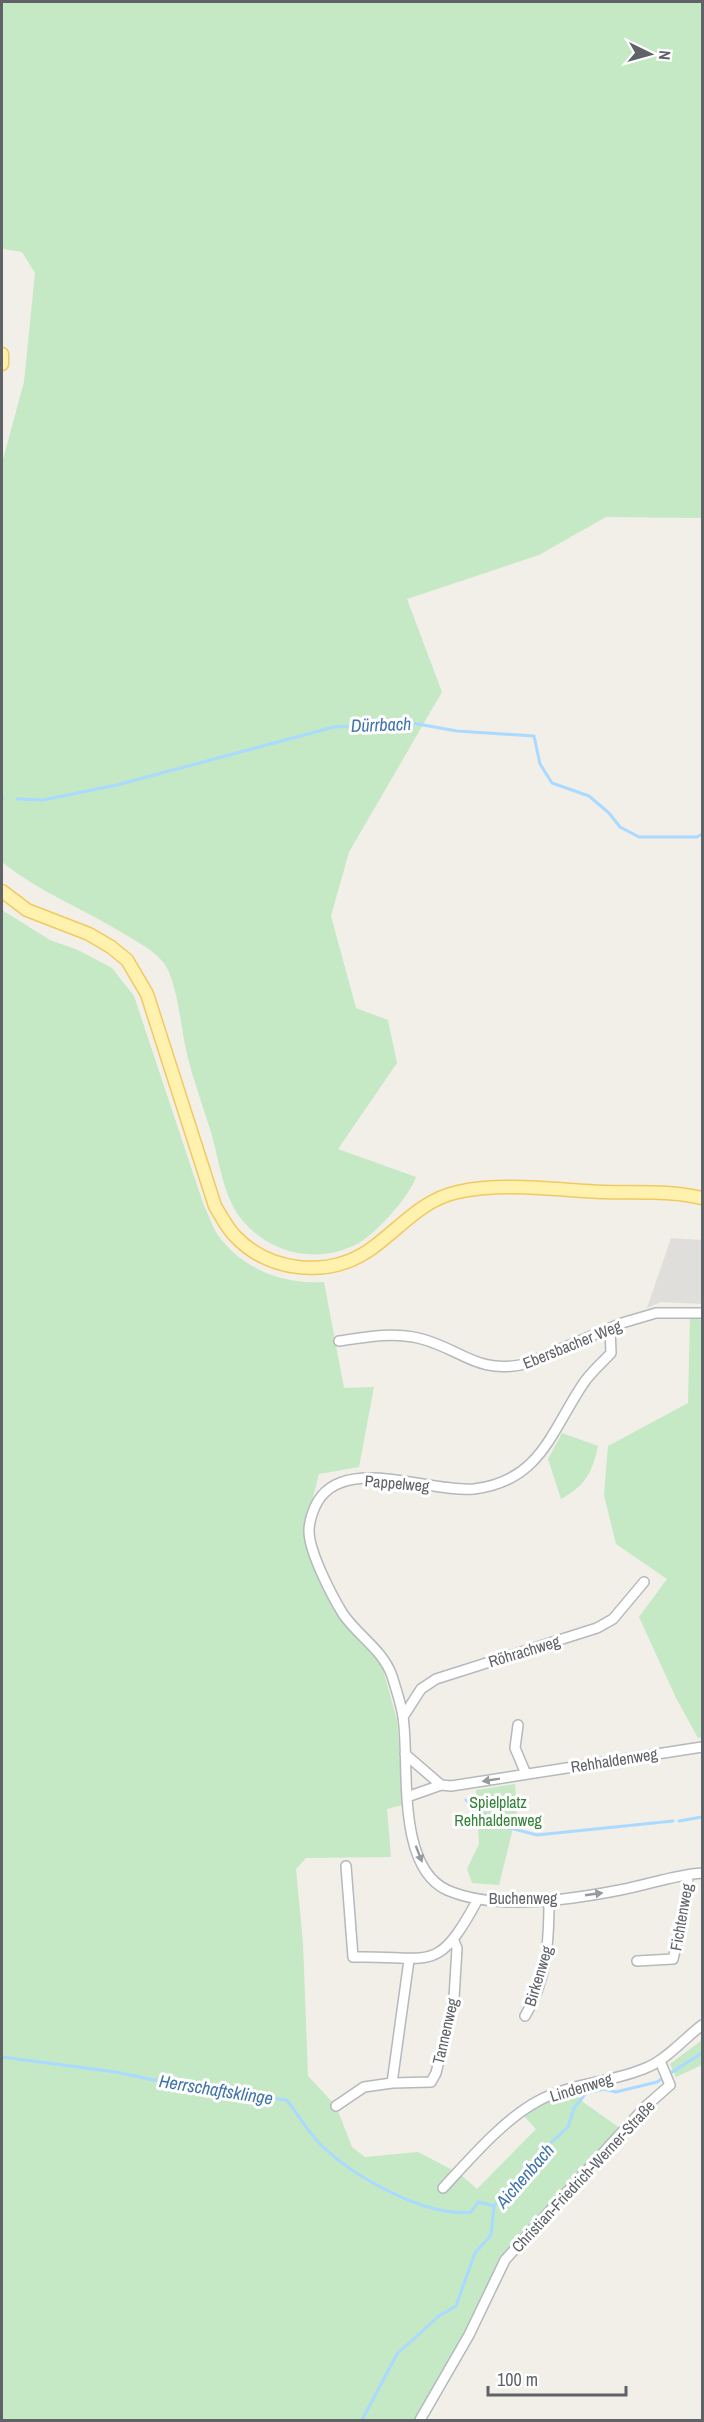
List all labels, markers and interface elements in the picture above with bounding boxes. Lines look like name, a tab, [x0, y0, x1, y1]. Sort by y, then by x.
north arrow	[620, 24, 680, 84]
text: N	[654, 50, 676, 61]
water label: Dürrbach	[350, 711, 412, 738]
street label: Ebersbacher Weg	[519, 1314, 625, 1374]
street label: Pappelweg	[364, 1469, 431, 1497]
street label: Röhrachweg	[486, 1630, 563, 1672]
street label: Rehhaldenweg	[569, 1742, 660, 1778]
one-way arrow	[482, 1776, 501, 1785]
park label: Spielplatz Rehhaldenweg	[454, 1791, 542, 1831]
one-way arrow	[414, 1846, 424, 1864]
street label: Fichtenweg	[664, 1881, 698, 1952]
street label: Buchenweg	[489, 1887, 558, 1909]
one-way arrow	[584, 1890, 603, 1899]
street label: Birkenweg	[518, 1942, 558, 2009]
street label: Tannenweg	[427, 1995, 463, 2066]
street label: Lindenweg	[547, 2067, 616, 2107]
water label: Herrschaftsklinge	[157, 2068, 275, 2111]
street label: Christian-Friedrich-Werner-Straße	[506, 2095, 660, 2257]
water label: Aichenbach	[489, 2138, 560, 2214]
scale bar	[488, 2359, 626, 2397]
text: 100 m	[497, 2367, 538, 2392]

